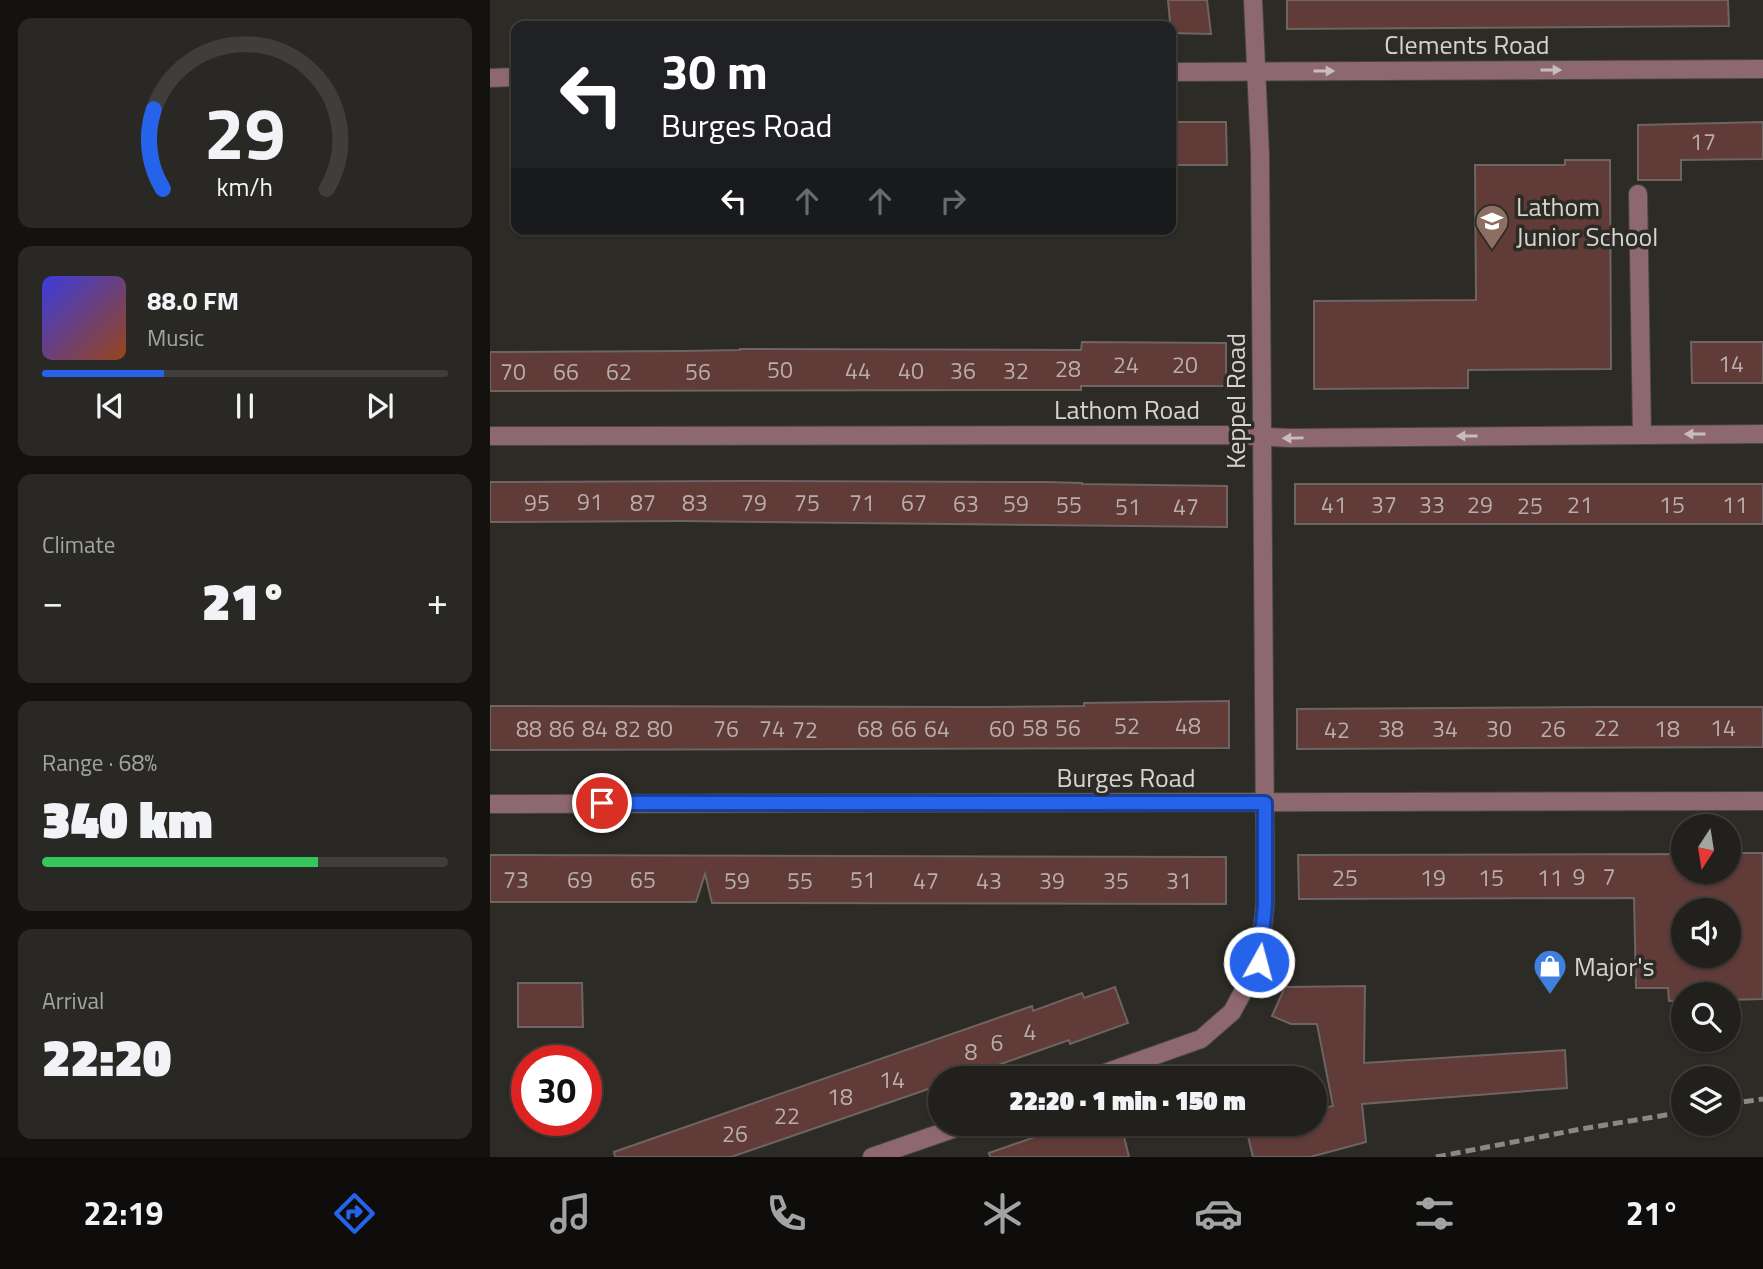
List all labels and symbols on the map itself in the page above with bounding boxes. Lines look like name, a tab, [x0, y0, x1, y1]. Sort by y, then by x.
street label: Clements Road	[1384, 25, 1550, 64]
one-way arrow	[1540, 64, 1562, 76]
one-way arrow	[1313, 65, 1335, 77]
house number: 17	[1690, 124, 1716, 159]
place label: Lathom Junior School	[1516, 187, 1658, 256]
school or university icon: Lathom Junior School	[1473, 202, 1511, 251]
street label: Keppel Road	[1216, 333, 1255, 469]
house number: 14	[1718, 346, 1744, 381]
house number: 24	[1113, 347, 1139, 382]
house number: 20	[1172, 347, 1198, 382]
house number: 28	[1055, 351, 1081, 386]
house number: 50	[767, 352, 793, 387]
house number: 44	[845, 353, 871, 388]
house number: 40	[898, 353, 924, 388]
house number: 36	[950, 353, 976, 388]
house number: 32	[1003, 353, 1029, 388]
house number: 70	[500, 354, 526, 389]
house number: 66	[553, 354, 579, 389]
house number: 62	[606, 354, 632, 389]
house number: 56	[685, 354, 711, 389]
street label: Lathom Road	[1054, 390, 1200, 429]
one-way arrow	[1684, 428, 1706, 440]
one-way arrow	[1456, 430, 1478, 442]
one-way arrow	[1282, 432, 1304, 444]
house number: 91	[577, 484, 603, 519]
house number: 95	[524, 485, 550, 520]
house number: 87	[630, 485, 656, 520]
house number: 83	[682, 485, 708, 520]
house number: 79	[741, 485, 767, 520]
house number: 75	[794, 485, 820, 520]
house number: 71	[849, 485, 875, 520]
house number: 67	[901, 485, 927, 520]
house number: 63	[953, 486, 979, 521]
house number: 59	[1003, 486, 1029, 521]
house number: 55	[1056, 487, 1082, 522]
house number: 41	[1321, 487, 1347, 522]
house number: 37	[1371, 487, 1397, 522]
house number: 33	[1419, 487, 1445, 522]
house number: 29	[1467, 487, 1493, 522]
house number: 21	[1567, 487, 1593, 522]
house number: 15	[1659, 487, 1685, 522]
house number: 11	[1722, 487, 1748, 522]
house number: 25	[1517, 488, 1543, 523]
house number: 51	[1115, 489, 1141, 524]
house number: 47	[1173, 489, 1199, 524]
house number: 52	[1114, 708, 1140, 743]
house number: 48	[1175, 708, 1201, 743]
house number: 58	[1022, 710, 1048, 745]
house number: 56	[1055, 710, 1081, 745]
house number: 22	[1594, 710, 1620, 745]
house number: 14	[1710, 710, 1736, 745]
house number: 88	[516, 711, 542, 746]
house number: 86	[549, 711, 575, 746]
house number: 84	[582, 711, 608, 746]
house number: 82	[615, 711, 641, 746]
house number: 80	[647, 711, 673, 746]
house number: 76	[713, 711, 739, 746]
house number: 74	[759, 711, 785, 746]
house number: 68	[857, 711, 883, 746]
house number: 66	[891, 711, 917, 746]
house number: 64	[924, 711, 950, 746]
house number: 60	[989, 711, 1015, 746]
house number: 38	[1378, 711, 1404, 746]
house number: 34	[1432, 711, 1458, 746]
house number: 30	[1486, 711, 1512, 746]
house number: 26	[1540, 711, 1566, 746]
house number: 18	[1654, 711, 1680, 746]
house number: 72	[792, 712, 818, 747]
house number: 42	[1324, 712, 1350, 747]
street label: Burges Road	[1056, 758, 1196, 797]
pin	[572, 773, 632, 833]
north arrow	[1671, 814, 1741, 884]
house number: 9	[1573, 859, 1585, 894]
house number: 7	[1603, 859, 1615, 894]
house number: 25	[1332, 860, 1358, 895]
house number: 19	[1420, 860, 1446, 895]
house number: 15	[1478, 860, 1504, 895]
house number: 11	[1537, 860, 1563, 895]
house number: 73	[503, 862, 529, 897]
house number: 69	[567, 862, 593, 897]
house number: 65	[630, 862, 656, 897]
house number: 51	[850, 862, 876, 897]
house number: 59	[724, 863, 750, 898]
house number: 55	[787, 863, 813, 898]
house number: 47	[913, 863, 939, 898]
house number: 43	[976, 863, 1002, 898]
house number: 39	[1039, 863, 1065, 898]
house number: 35	[1103, 863, 1129, 898]
house number: 31	[1166, 863, 1192, 898]
position arrow	[1222, 925, 1296, 999]
shop icon: Major's	[1531, 947, 1569, 996]
place label: Major's	[1574, 947, 1655, 986]
house number: 4	[1024, 1014, 1036, 1049]
house number: 6	[991, 1025, 1003, 1060]
house number: 8	[965, 1034, 978, 1069]
speed limit sign: 30	[511, 1045, 602, 1136]
house number: 14	[879, 1062, 905, 1097]
house number: 18	[827, 1079, 853, 1114]
house number: 22	[774, 1098, 800, 1133]
house number: 26	[722, 1116, 748, 1151]

